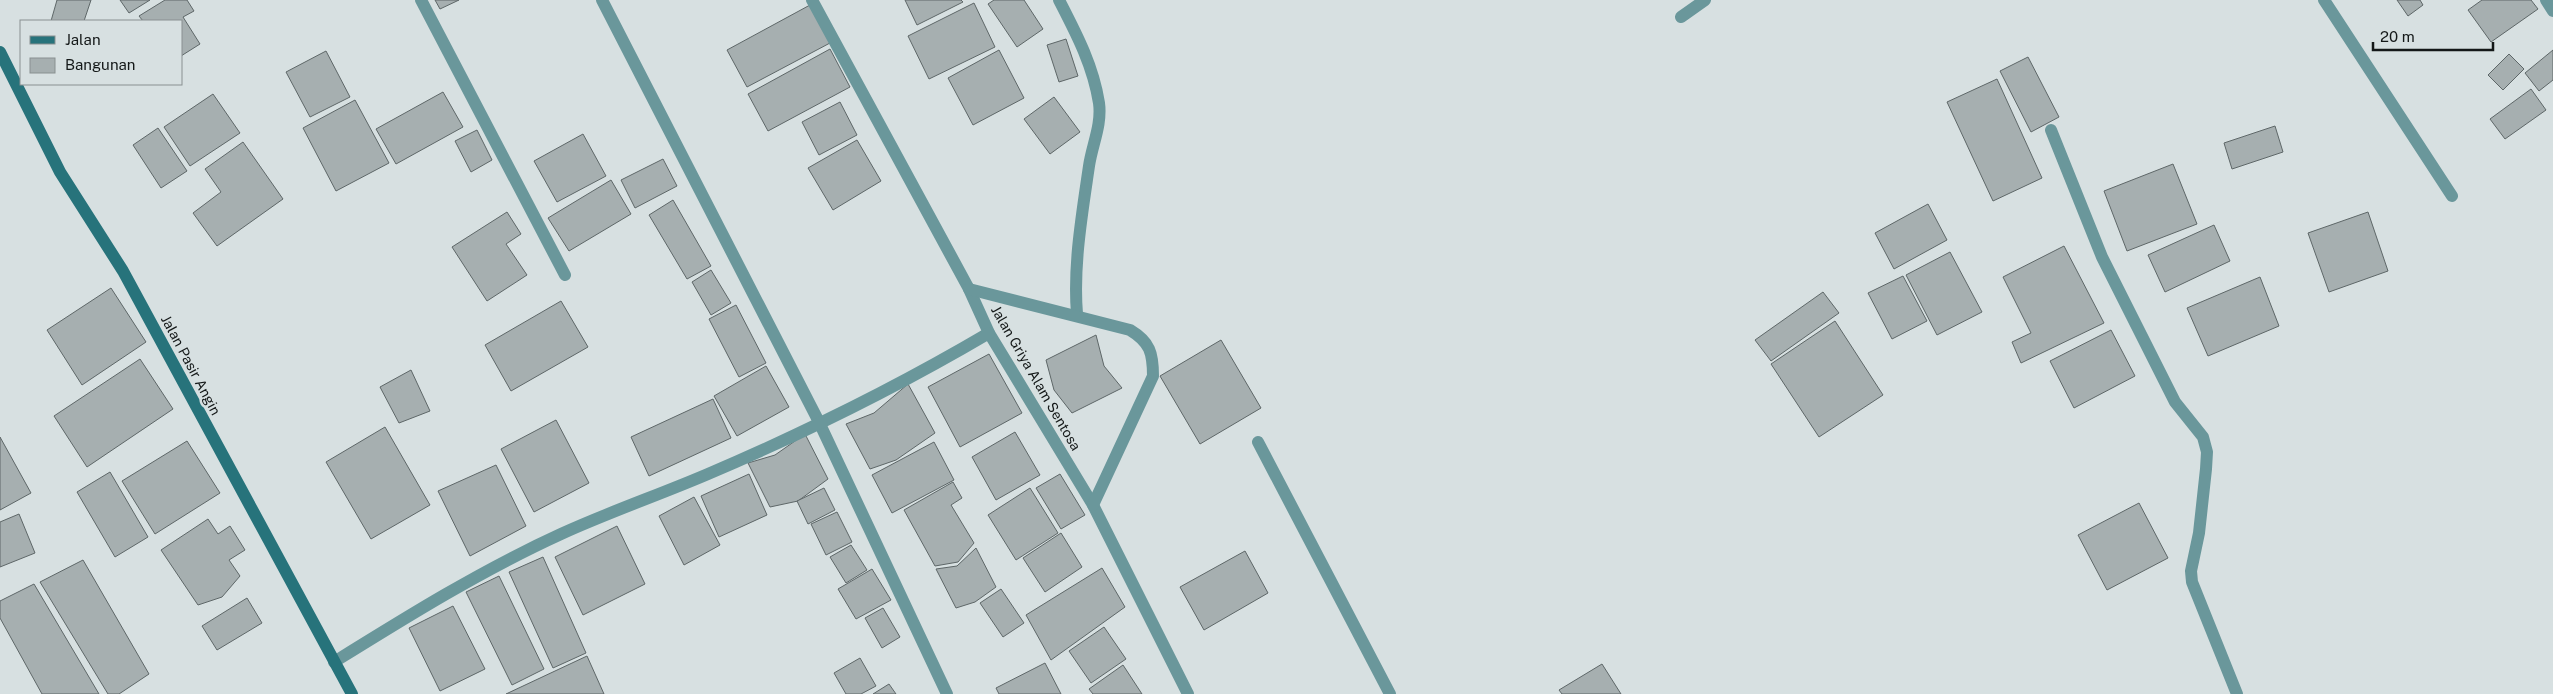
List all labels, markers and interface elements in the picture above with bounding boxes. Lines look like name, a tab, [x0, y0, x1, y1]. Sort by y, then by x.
legend	[20, 20, 182, 85]
scale bar	[2373, 20, 2493, 52]
text: 20 m	[2380, 28, 2415, 45]
text: Jalan	[65, 31, 101, 48]
text: Bangunan	[65, 56, 136, 73]
street label: Jalan Griya Alam Sentosa	[988, 303, 1084, 453]
street label: Jalan Pasir Angin	[158, 312, 224, 418]

